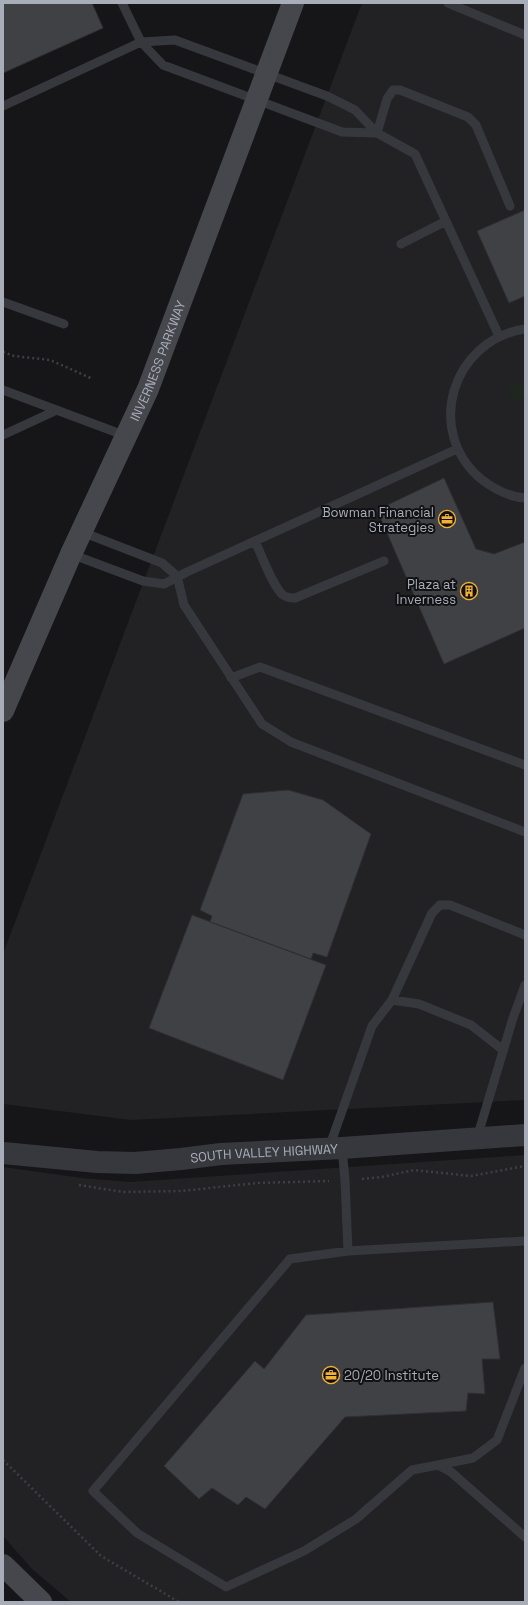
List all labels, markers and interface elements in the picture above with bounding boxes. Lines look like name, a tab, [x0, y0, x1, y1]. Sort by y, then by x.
street label: INVERNESS PARKWAY	[126, 298, 189, 424]
place label: Bowman Financial Strategies	[322, 504, 434, 536]
office icon: Bowman Financial Strategies	[437, 509, 457, 529]
place label: Plaza at Inverness	[396, 576, 456, 608]
building icon: Plaza at Inverness	[459, 581, 479, 601]
street label: SOUTH VALLEY HIGHWAY	[189, 1140, 338, 1166]
office icon: 20/20 Institute	[321, 1365, 341, 1385]
place label: 20/20 Institute	[344, 1367, 439, 1384]

